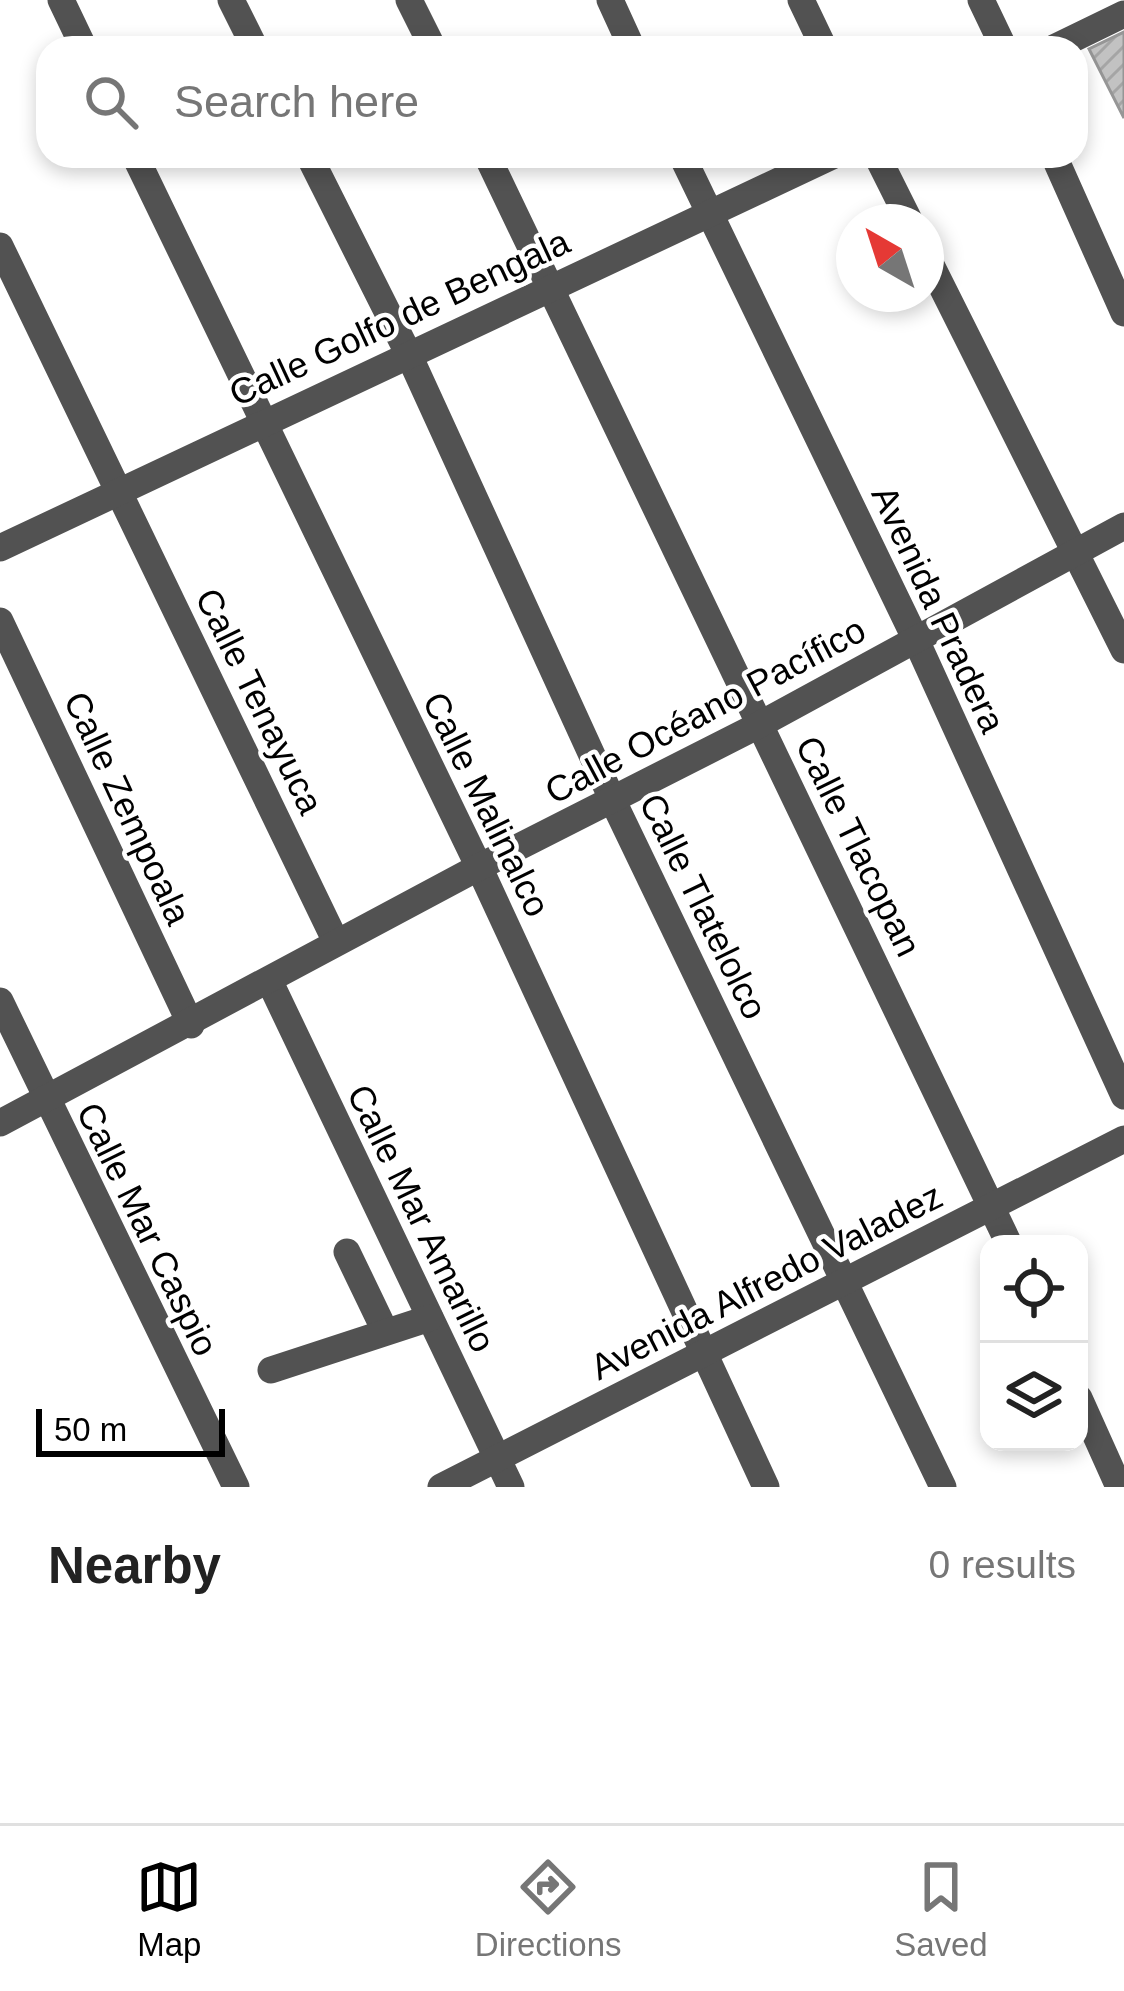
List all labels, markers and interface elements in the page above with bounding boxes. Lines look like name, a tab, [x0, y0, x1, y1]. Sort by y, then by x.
search box	[36, 36, 1088, 168]
icon: search	[78, 69, 144, 135]
text: Search here	[174, 76, 419, 127]
north arrow	[836, 204, 944, 312]
street label: Calle Golfo de Bengala	[223, 220, 577, 414]
street label: Avenida Pradera	[863, 479, 1014, 740]
street label: Calle Tenayuca	[187, 582, 332, 821]
street label: Calle Océano Pacífico	[538, 609, 872, 812]
street label: Calle Zempoala	[56, 685, 200, 932]
street label: Calle Malinalco	[415, 686, 558, 923]
street label: Calle Tlacopan	[788, 730, 929, 963]
street label: Calle Tlatelolco	[631, 787, 776, 1026]
street label: Calle Mar Amarillo	[339, 1078, 504, 1358]
street label: Calle Mar Caspio	[69, 1096, 226, 1362]
street label: Avenida Alfredo Valadez	[584, 1175, 949, 1388]
map controls	[980, 1235, 1088, 1451]
button: locate	[980, 1235, 1088, 1343]
button: layers	[980, 1343, 1088, 1451]
scale bar	[36, 1403, 225, 1456]
text: 50 m	[54, 1411, 127, 1448]
text: Nearby	[48, 1537, 221, 1594]
text: 0 results	[929, 1543, 1076, 1586]
tab: Map	[136, 1854, 202, 1964]
tab: Directions	[475, 1854, 622, 1964]
tab: Saved	[894, 1854, 988, 1964]

